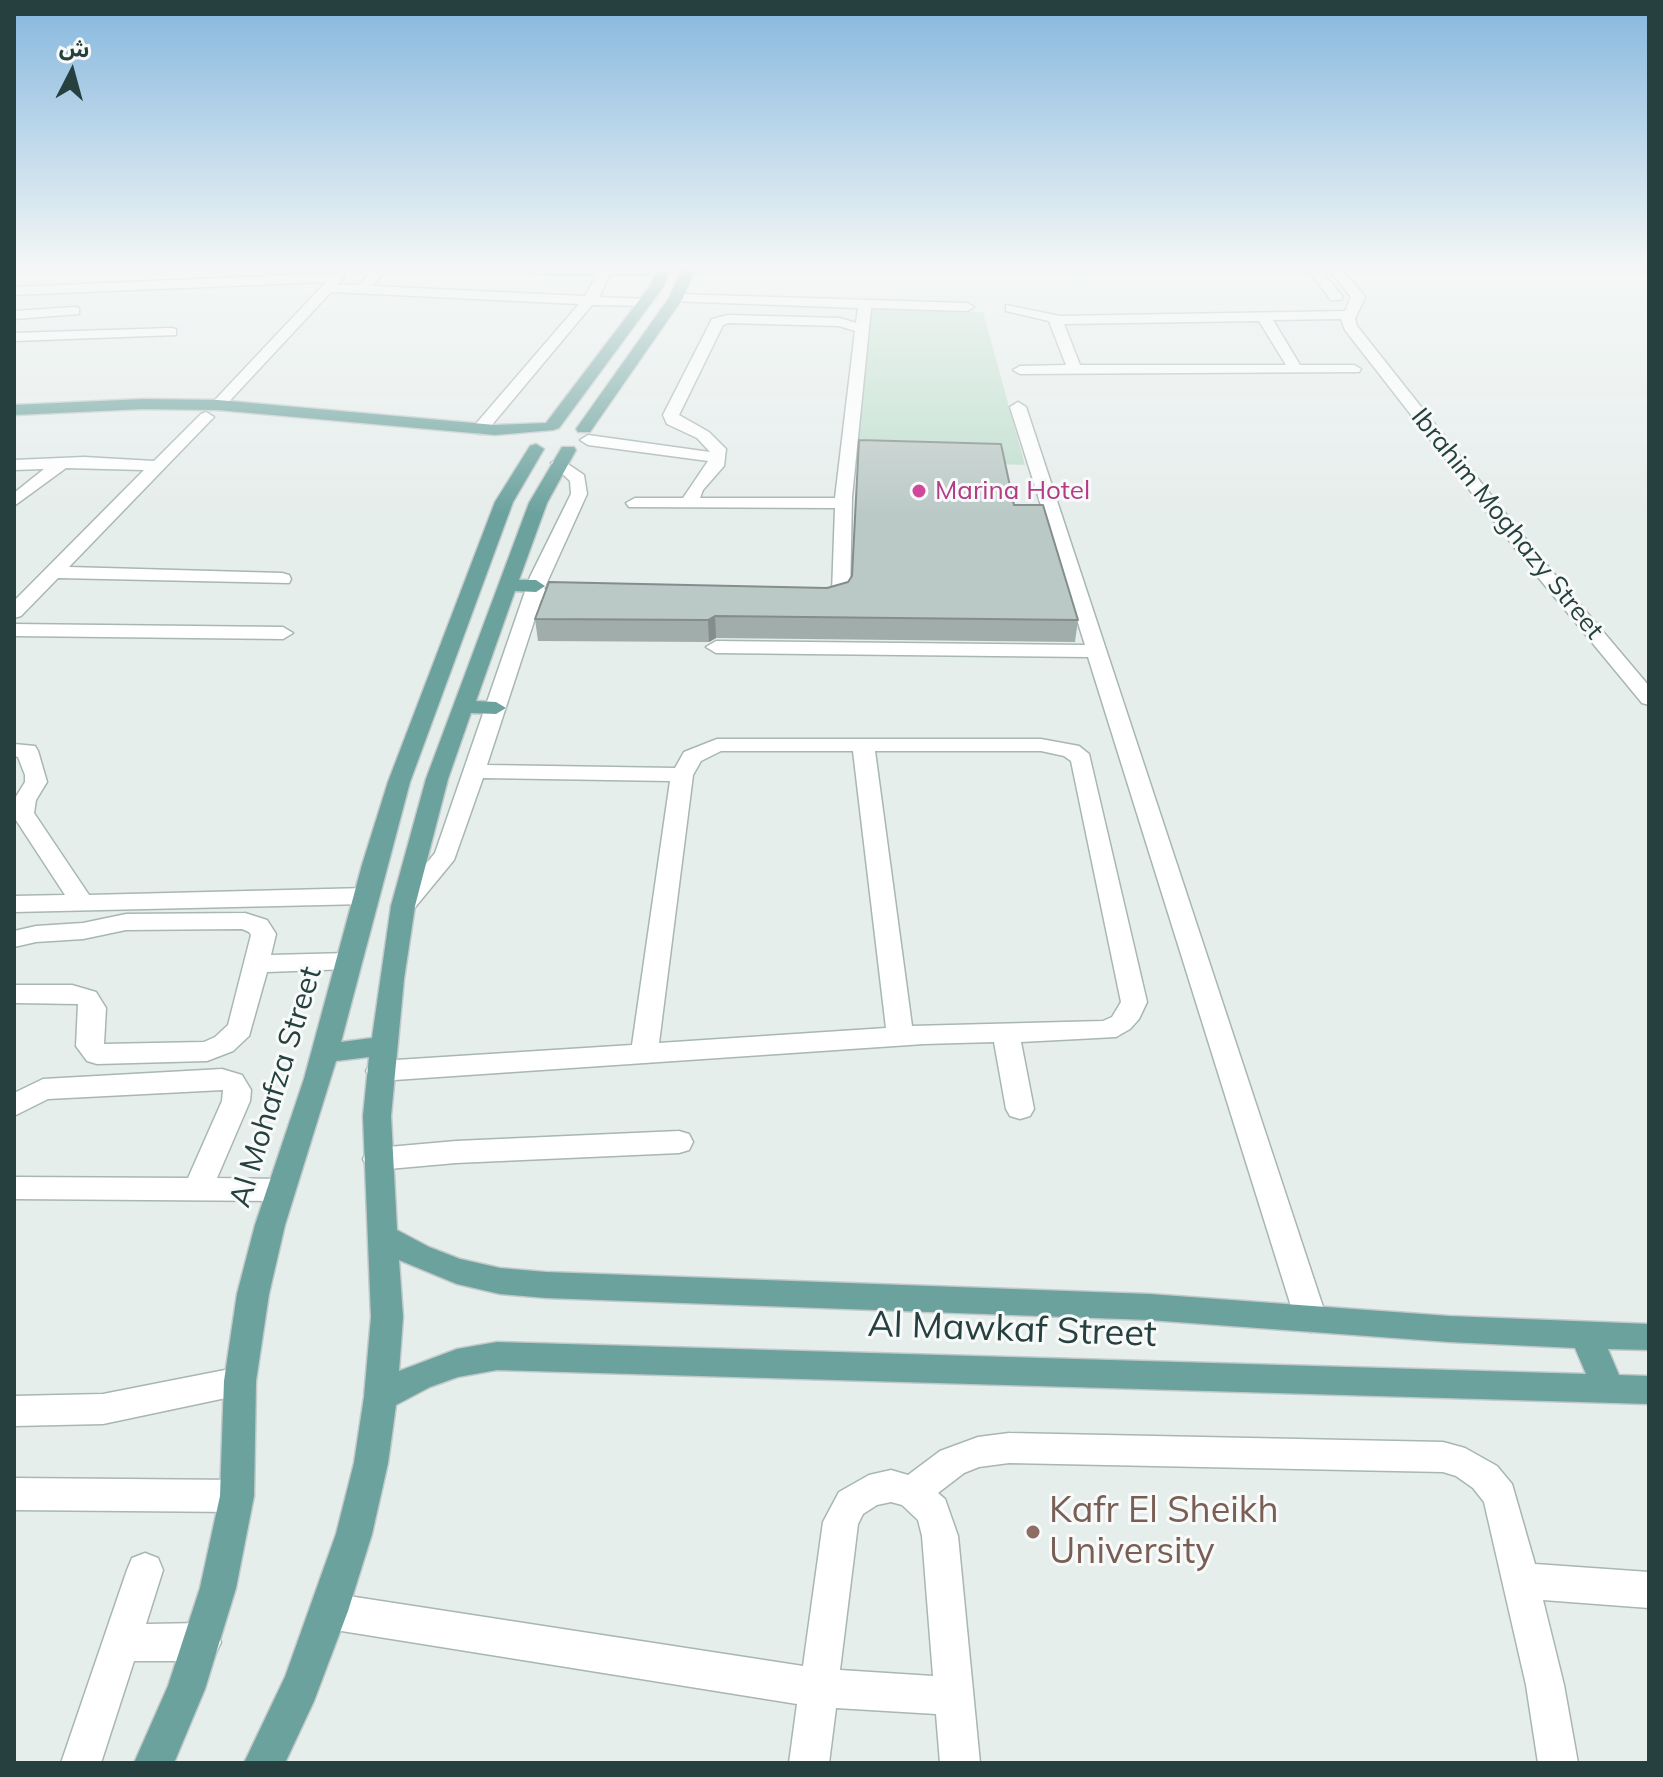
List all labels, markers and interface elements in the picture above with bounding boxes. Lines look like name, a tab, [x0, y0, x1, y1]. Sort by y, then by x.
north arrow	[32, 32, 112, 112]
text: ش	[58, 33, 91, 64]
street label: Ibrahim Moghazy Street	[1404, 402, 1610, 646]
place label: Marina Hotel	[935, 475, 1090, 507]
marker: Marina Hotel	[910, 482, 928, 500]
street label: Al Mohafza Street	[222, 962, 330, 1212]
street label: Al Mawkaf Street	[867, 1303, 1157, 1357]
place label: Kafr El Sheikh University	[1049, 1489, 1278, 1574]
marker: Kafr El Sheikh University	[1024, 1523, 1042, 1541]

